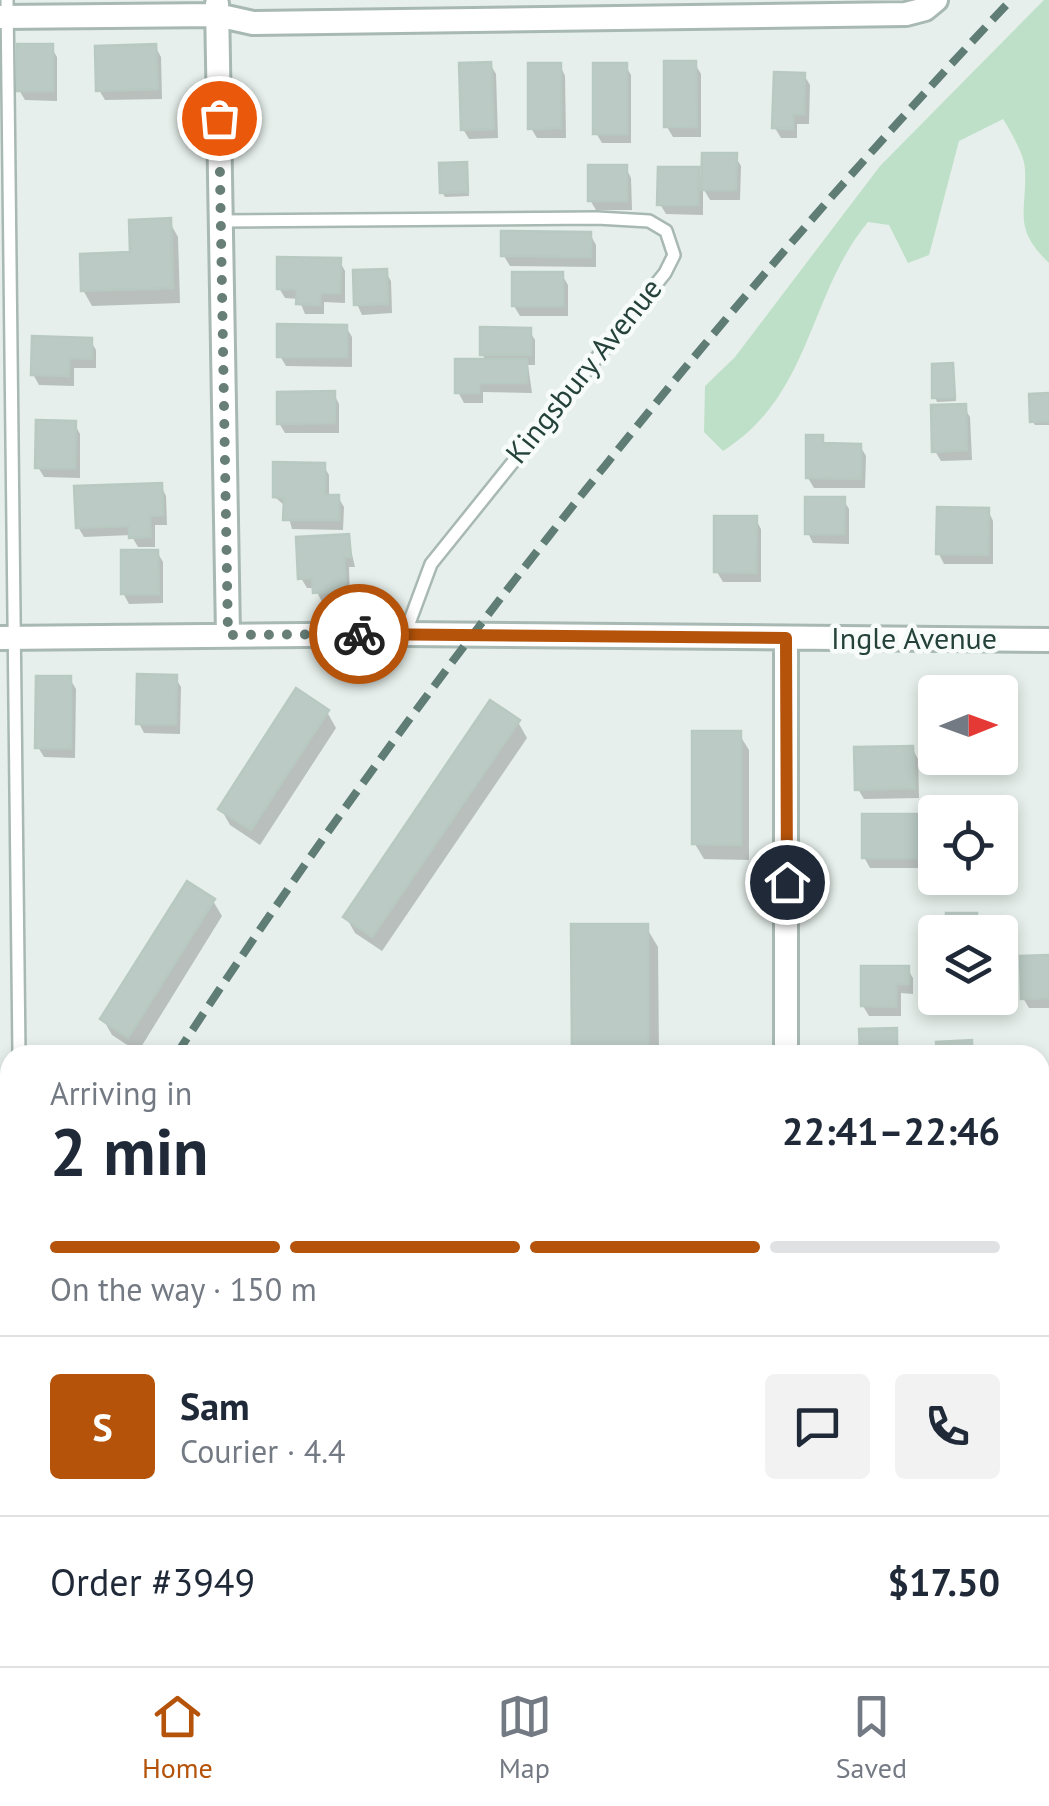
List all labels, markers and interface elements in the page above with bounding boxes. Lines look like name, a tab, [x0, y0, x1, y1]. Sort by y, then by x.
pin	[177, 76, 262, 161]
icon: bag	[192, 91, 247, 146]
street label: Kingsbury Avenue	[496, 269, 670, 471]
courier	[309, 584, 409, 684]
icon: bike	[332, 607, 387, 662]
street label: Ingle Avenue	[831, 618, 997, 657]
north arrow	[918, 675, 1018, 775]
map controls	[918, 675, 1018, 1015]
button: locate	[918, 795, 1018, 895]
pin	[745, 840, 830, 925]
icon: home	[760, 855, 815, 910]
button: layers	[918, 915, 1018, 1015]
text: Arriving in	[50, 1072, 192, 1114]
text: 22:41–22:46	[782, 1106, 1000, 1155]
text: 2 min	[50, 1109, 209, 1193]
text: On the way · 150 m	[50, 1268, 317, 1310]
button: chat	[765, 1374, 870, 1479]
button: phone	[895, 1374, 1000, 1479]
text: Sam	[180, 1381, 250, 1430]
text: S	[92, 1402, 113, 1451]
text: Courier · 4.4	[180, 1430, 346, 1472]
text: Order #3949	[50, 1557, 255, 1606]
text: $17.50	[887, 1557, 1000, 1606]
tab: Home	[142, 1689, 213, 1786]
tab: Map	[497, 1689, 552, 1786]
tab: Saved	[836, 1689, 907, 1786]

